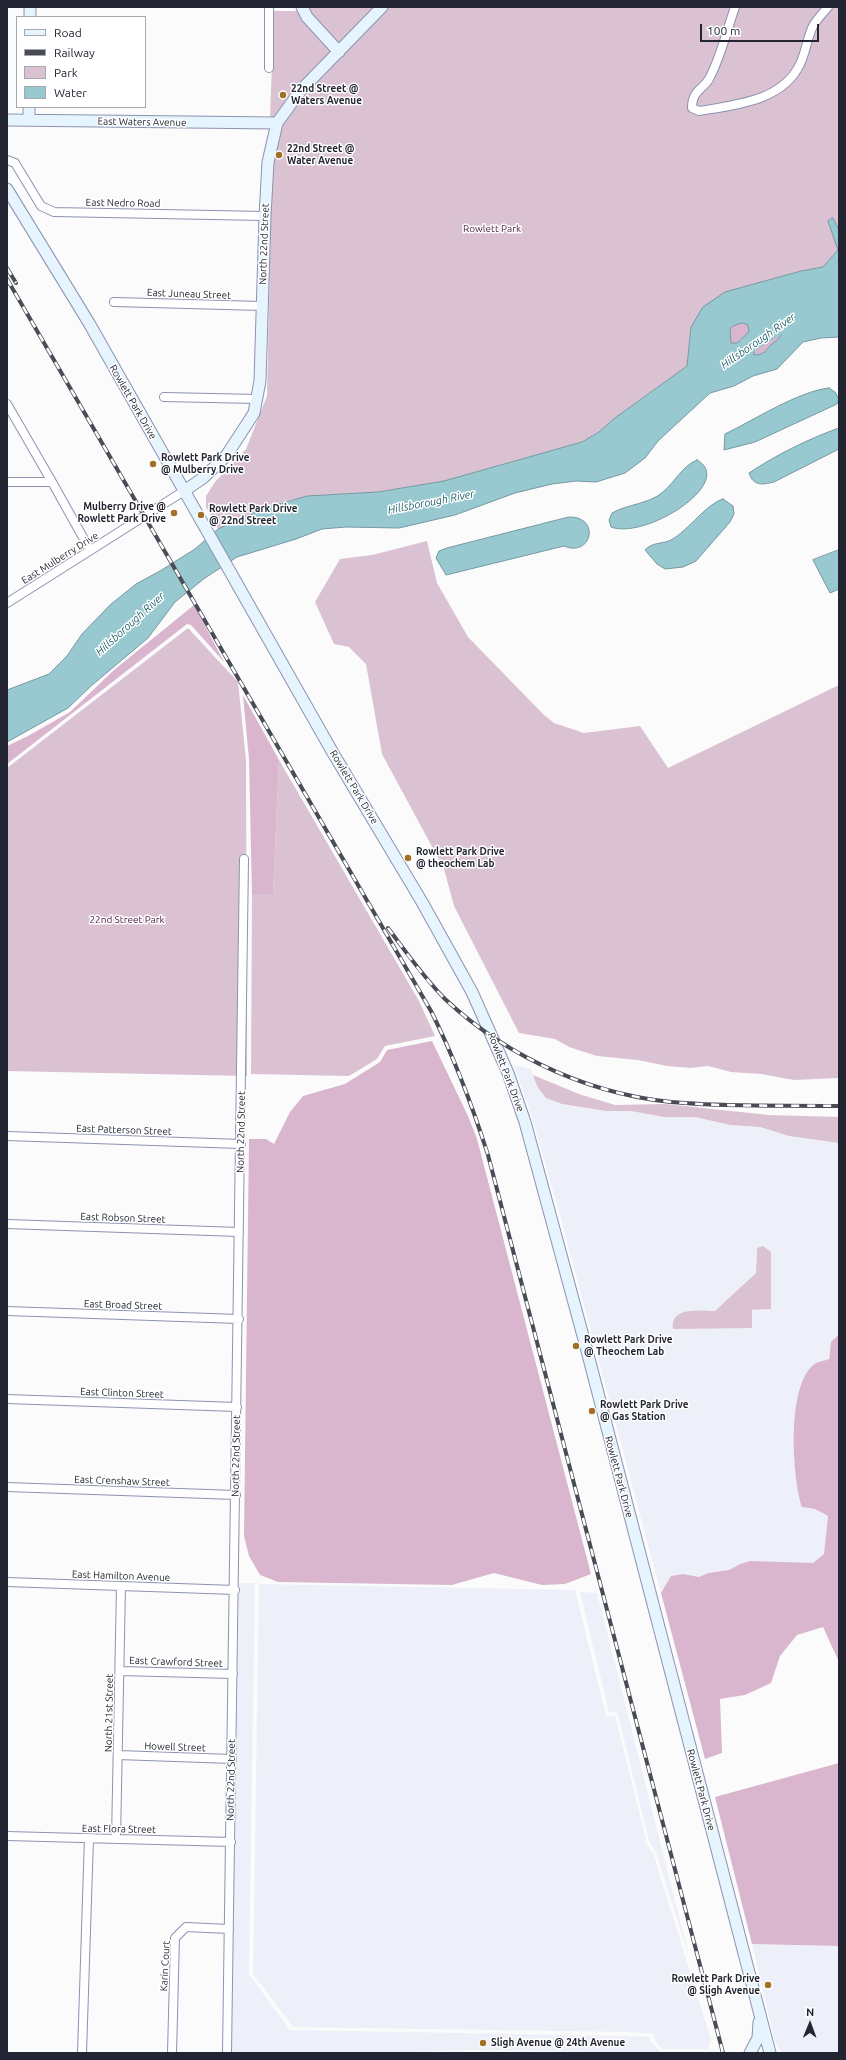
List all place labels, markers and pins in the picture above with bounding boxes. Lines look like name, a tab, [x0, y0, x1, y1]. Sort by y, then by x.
place label: 22nd Street @ Waters Avenue	[291, 83, 362, 106]
marker: 22nd Street @ Waters Avenue	[278, 90, 288, 100]
place label: 22nd Street @ Water Avenue	[287, 143, 354, 166]
marker: 22nd Street @ Water Avenue	[274, 150, 284, 160]
place label: Rowlett Park Drive @ Mulberry Drive	[161, 452, 250, 476]
marker: Rowlett Park Drive @ Mulberry Drive	[148, 459, 158, 469]
place label: Mulberry Drive @ Rowlett Park Drive	[77, 501, 166, 524]
place label: Rowlett Park Drive @ 22nd Street	[209, 503, 298, 526]
marker: Mulberry Drive @ Rowlett Park Drive	[169, 508, 179, 518]
marker: Rowlett Park Drive @ 22nd Street	[196, 510, 206, 520]
place label: Rowlett Park Drive @ theochem Lab	[416, 846, 505, 870]
marker: Rowlett Park Drive @ theochem Lab	[403, 853, 413, 863]
place label: Rowlett Park Drive @ Theochem Lab	[584, 1334, 673, 1358]
marker: Rowlett Park Drive @ Theochem Lab	[571, 1341, 581, 1351]
place label: Rowlett Park Drive @ Gas Station	[600, 1399, 689, 1422]
marker: Rowlett Park Drive @ Gas Station	[587, 1406, 597, 1416]
place label: Rowlett Park Drive @ Sligh Avenue	[671, 1973, 760, 1996]
marker: Rowlett Park Drive @ Sligh Avenue	[763, 1980, 773, 1990]
place label: Sligh Avenue @ 24th Avenue	[491, 2037, 625, 2049]
marker: Sligh Avenue @ 24th Avenue	[478, 2038, 488, 2048]

